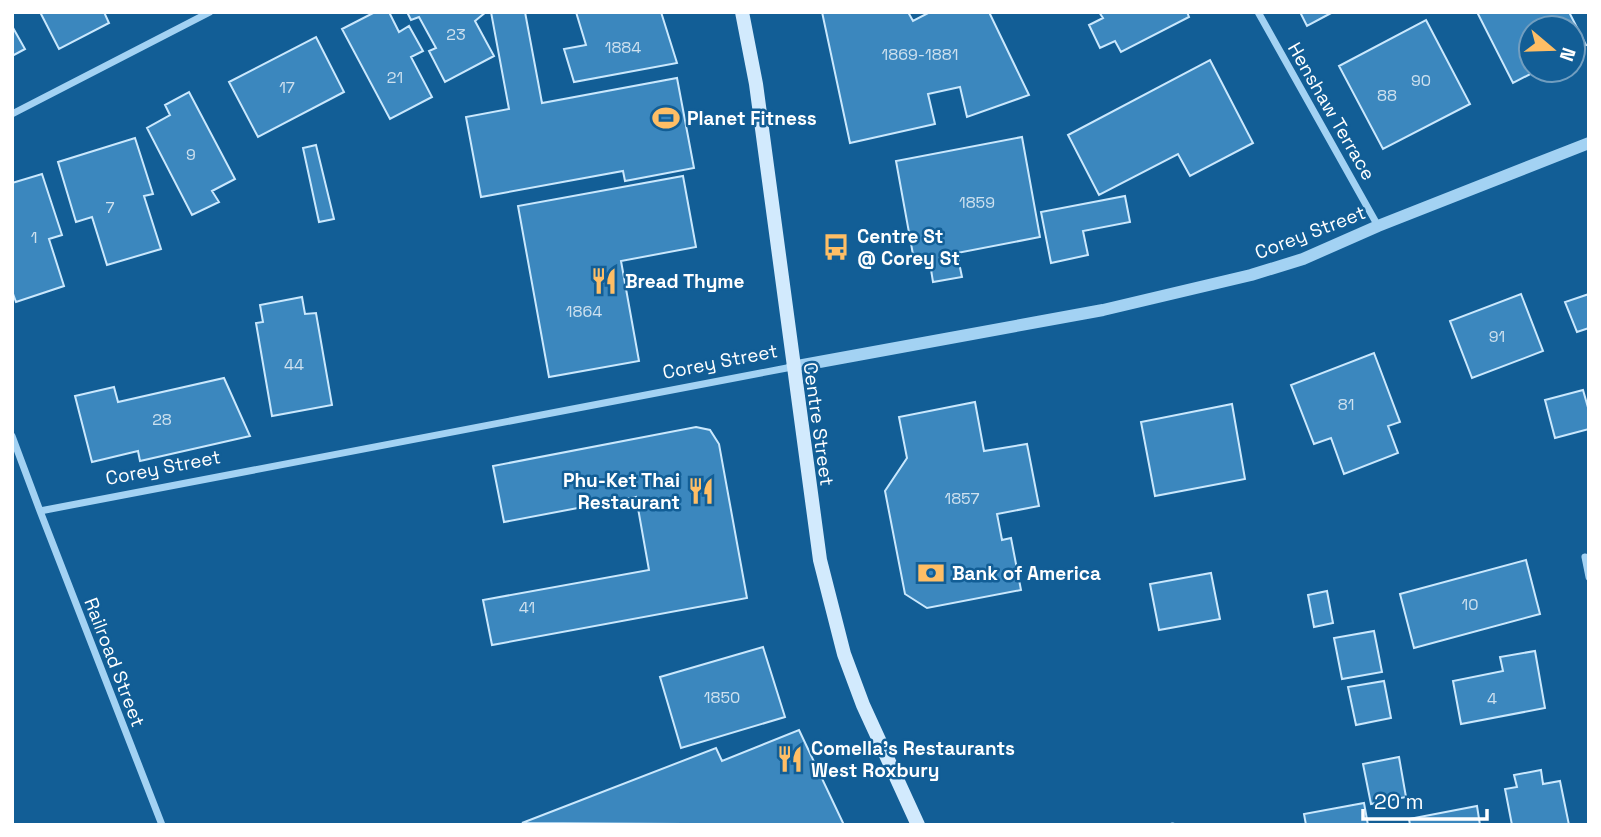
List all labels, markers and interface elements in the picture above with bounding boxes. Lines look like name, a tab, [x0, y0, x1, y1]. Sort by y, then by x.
north arrow	[1517, 14, 1587, 84]
house number: 23	[446, 24, 466, 45]
house number: 1884	[605, 37, 641, 58]
street label: Henshaw Terrace	[1282, 38, 1381, 185]
house number: 1869-1881	[882, 44, 958, 65]
text: N	[1554, 44, 1581, 64]
house number: 21	[387, 67, 403, 88]
house number: 90	[1411, 70, 1431, 91]
house number: 17	[279, 77, 295, 98]
house number: 88	[1377, 85, 1397, 106]
sports icon: Planet Fitness	[651, 103, 681, 133]
place label: Planet Fitness	[687, 106, 817, 131]
house number: 9	[186, 144, 196, 165]
house number: 1859	[959, 192, 995, 213]
house number: 7	[105, 197, 115, 218]
street label: Corey Street	[1251, 200, 1369, 265]
place label: Centre St @ Corey St	[857, 224, 960, 271]
house number: 1	[31, 227, 37, 248]
bus stop icon: Centre St @ Corey St	[821, 232, 851, 262]
restaurant icon: Bread Thyme	[589, 266, 619, 296]
place label: Bread Thyme	[625, 269, 745, 294]
house number: 1864	[566, 301, 602, 322]
house number: 91	[1489, 326, 1505, 347]
street label: Corey Street	[660, 338, 780, 385]
house number: 44	[284, 354, 304, 375]
street label: Centre Street	[797, 361, 840, 487]
house number: 81	[1338, 394, 1354, 415]
house number: 28	[152, 409, 172, 430]
street label: Corey Street	[103, 444, 223, 491]
place label: Phu-Ket Thai Restaurant	[563, 468, 680, 515]
restaurant icon: Phu-Ket Thai Restaurant	[686, 476, 716, 506]
house number: 1857	[944, 488, 980, 509]
bank icon: Bank of America	[916, 558, 946, 588]
place label: Bank of America	[952, 561, 1101, 586]
street label: Railroad Street	[78, 594, 151, 730]
house number: 10	[1462, 594, 1478, 615]
house number: 41	[519, 597, 535, 618]
house number: 1850	[704, 687, 740, 708]
house number: 4	[1487, 688, 1497, 709]
place label: Comella's Restaurants West Roxbury	[811, 736, 1015, 783]
restaurant icon: Comella's Restaurants West Roxbury	[775, 744, 805, 774]
scale bar	[1363, 778, 1487, 822]
text: 20 m	[1374, 788, 1424, 815]

